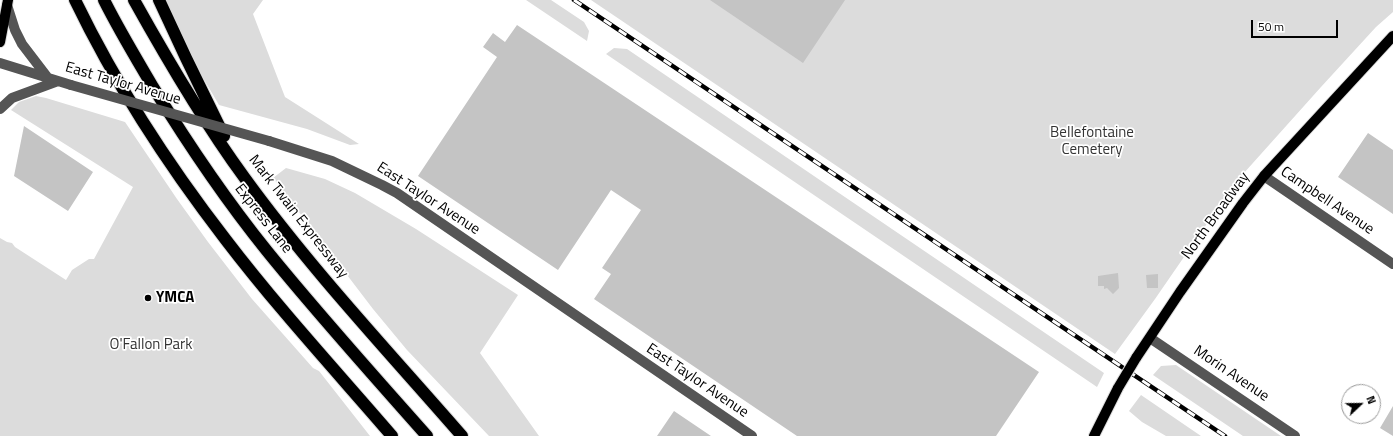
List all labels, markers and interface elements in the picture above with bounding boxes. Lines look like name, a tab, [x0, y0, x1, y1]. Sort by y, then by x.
scale bar	[1253, 12, 1340, 38]
text: 50 m	[1258, 17, 1284, 36]
street label: East Taylor Avenue	[63, 59, 183, 109]
park label: Bellefontaine Cemetery	[1050, 124, 1134, 159]
street label: Mark Twain Expressway	[244, 152, 352, 282]
street label: East Taylor Avenue	[373, 159, 483, 239]
street label: Campbell Avenue	[1277, 163, 1377, 239]
street label: North Broadway	[1178, 169, 1254, 263]
street label: Express Lane	[230, 181, 296, 257]
place label: YMCA	[156, 289, 194, 307]
marker: YMCA	[143, 293, 153, 303]
park label: O'Fallon Park	[110, 336, 192, 354]
street label: East Taylor Avenue	[642, 340, 752, 422]
street label: Morin Avenue	[1190, 342, 1272, 406]
north arrow	[1341, 384, 1381, 424]
text: N	[1362, 393, 1380, 406]

